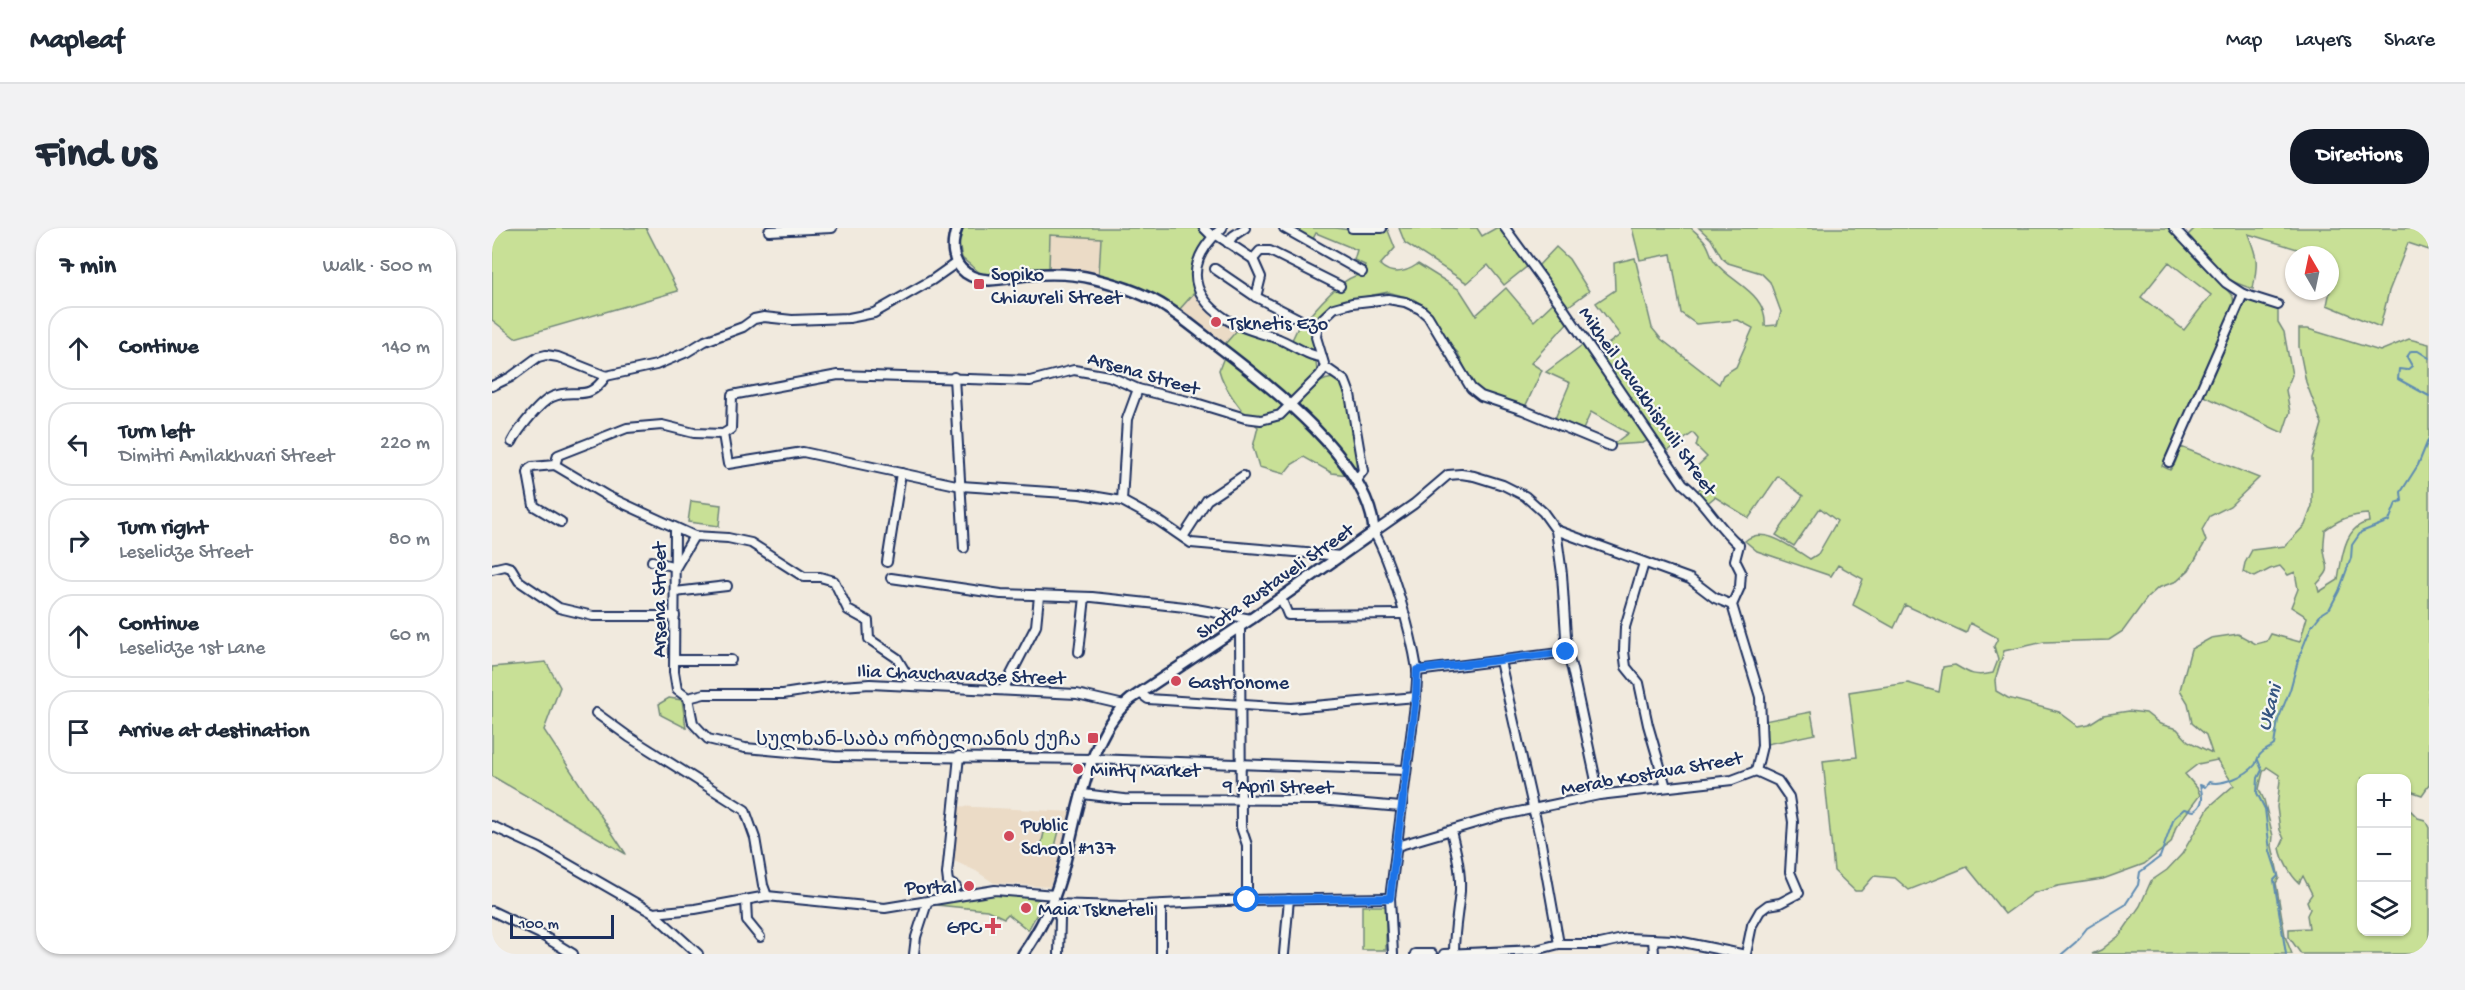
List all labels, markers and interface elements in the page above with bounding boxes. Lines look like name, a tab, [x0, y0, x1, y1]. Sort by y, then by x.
text: Mapleaf	[30, 25, 124, 58]
text: Map	[2226, 29, 2262, 54]
text: Layers	[2295, 29, 2351, 54]
text: Share	[2384, 29, 2435, 54]
button: Directions	[2290, 129, 2429, 184]
text: Find us	[36, 132, 156, 181]
north arrow	[2285, 246, 2339, 300]
text: 7 min	[60, 252, 116, 283]
text: Walk · 500 m	[323, 256, 432, 279]
place label: Sopiko Chiaureli Street	[991, 265, 1123, 311]
marker: Sopiko Chiaureli Street	[972, 277, 986, 291]
street label: Mikheil Javakhishvili Street	[1572, 303, 1721, 502]
place label: Tsknetis Ezo	[1227, 314, 1328, 337]
marker: Tsknetis Ezo	[1209, 315, 1223, 329]
icon: ahead	[62, 332, 95, 365]
text: Continue	[119, 335, 199, 361]
text: 140 m	[382, 337, 430, 360]
street label: Arsena Street	[1084, 348, 1203, 403]
text: Turn left	[119, 420, 193, 446]
icon: left	[62, 428, 95, 461]
text: 220 m	[380, 433, 430, 456]
text: Dimitri Amilakhvari Street	[119, 446, 334, 469]
text: Turn right	[119, 516, 207, 542]
street label: Shota Rustaveli Street	[1193, 519, 1361, 646]
icon: right	[62, 524, 95, 557]
text: 80 m	[389, 529, 430, 552]
street label: Arsena Street	[650, 541, 673, 658]
text: Leselidze Street	[119, 542, 252, 565]
text: Continue	[119, 612, 199, 638]
icon: ahead	[62, 620, 95, 653]
text: 60 m	[390, 625, 430, 648]
text: Leselidze 1st Lane	[119, 638, 265, 661]
route end	[1552, 638, 1578, 664]
street label: Ilia Chavchavadze Street	[856, 661, 1067, 692]
place label: Gastronome	[1188, 673, 1290, 696]
marker: Gastronome	[1169, 674, 1183, 688]
water label: Ukani	[2253, 679, 2290, 734]
icon: arrive	[62, 716, 95, 749]
text: Arrive at destination	[119, 719, 309, 745]
place label: სულხან-საბა ორბელიანის ქუჩა	[756, 729, 1081, 753]
marker: სულხან-საბა ორბელიანის ქუჩა	[1086, 731, 1100, 745]
street label: Merab Kostava Street	[1559, 748, 1746, 803]
place label: Minty Market	[1090, 761, 1202, 784]
marker: Minty Market	[1071, 762, 1085, 776]
map controls	[2357, 774, 2411, 936]
button: +	[2357, 774, 2411, 828]
street label: 9 April Street	[1222, 776, 1335, 801]
place label: Public School #137	[1020, 816, 1116, 862]
button: −	[2357, 828, 2411, 882]
marker: Public School #137	[1002, 829, 1016, 843]
place label: Portal	[904, 878, 957, 901]
marker: Portal	[962, 879, 976, 893]
button: layers	[2357, 882, 2411, 936]
route start	[1233, 886, 1259, 912]
place label: Maia Tskneteli	[1038, 900, 1154, 923]
marker: Maia Tskneteli	[1019, 901, 1033, 915]
scale bar	[510, 912, 614, 940]
text: 100 m	[519, 916, 559, 935]
place label: GPC	[947, 918, 982, 941]
marker: GPC	[986, 919, 1000, 933]

